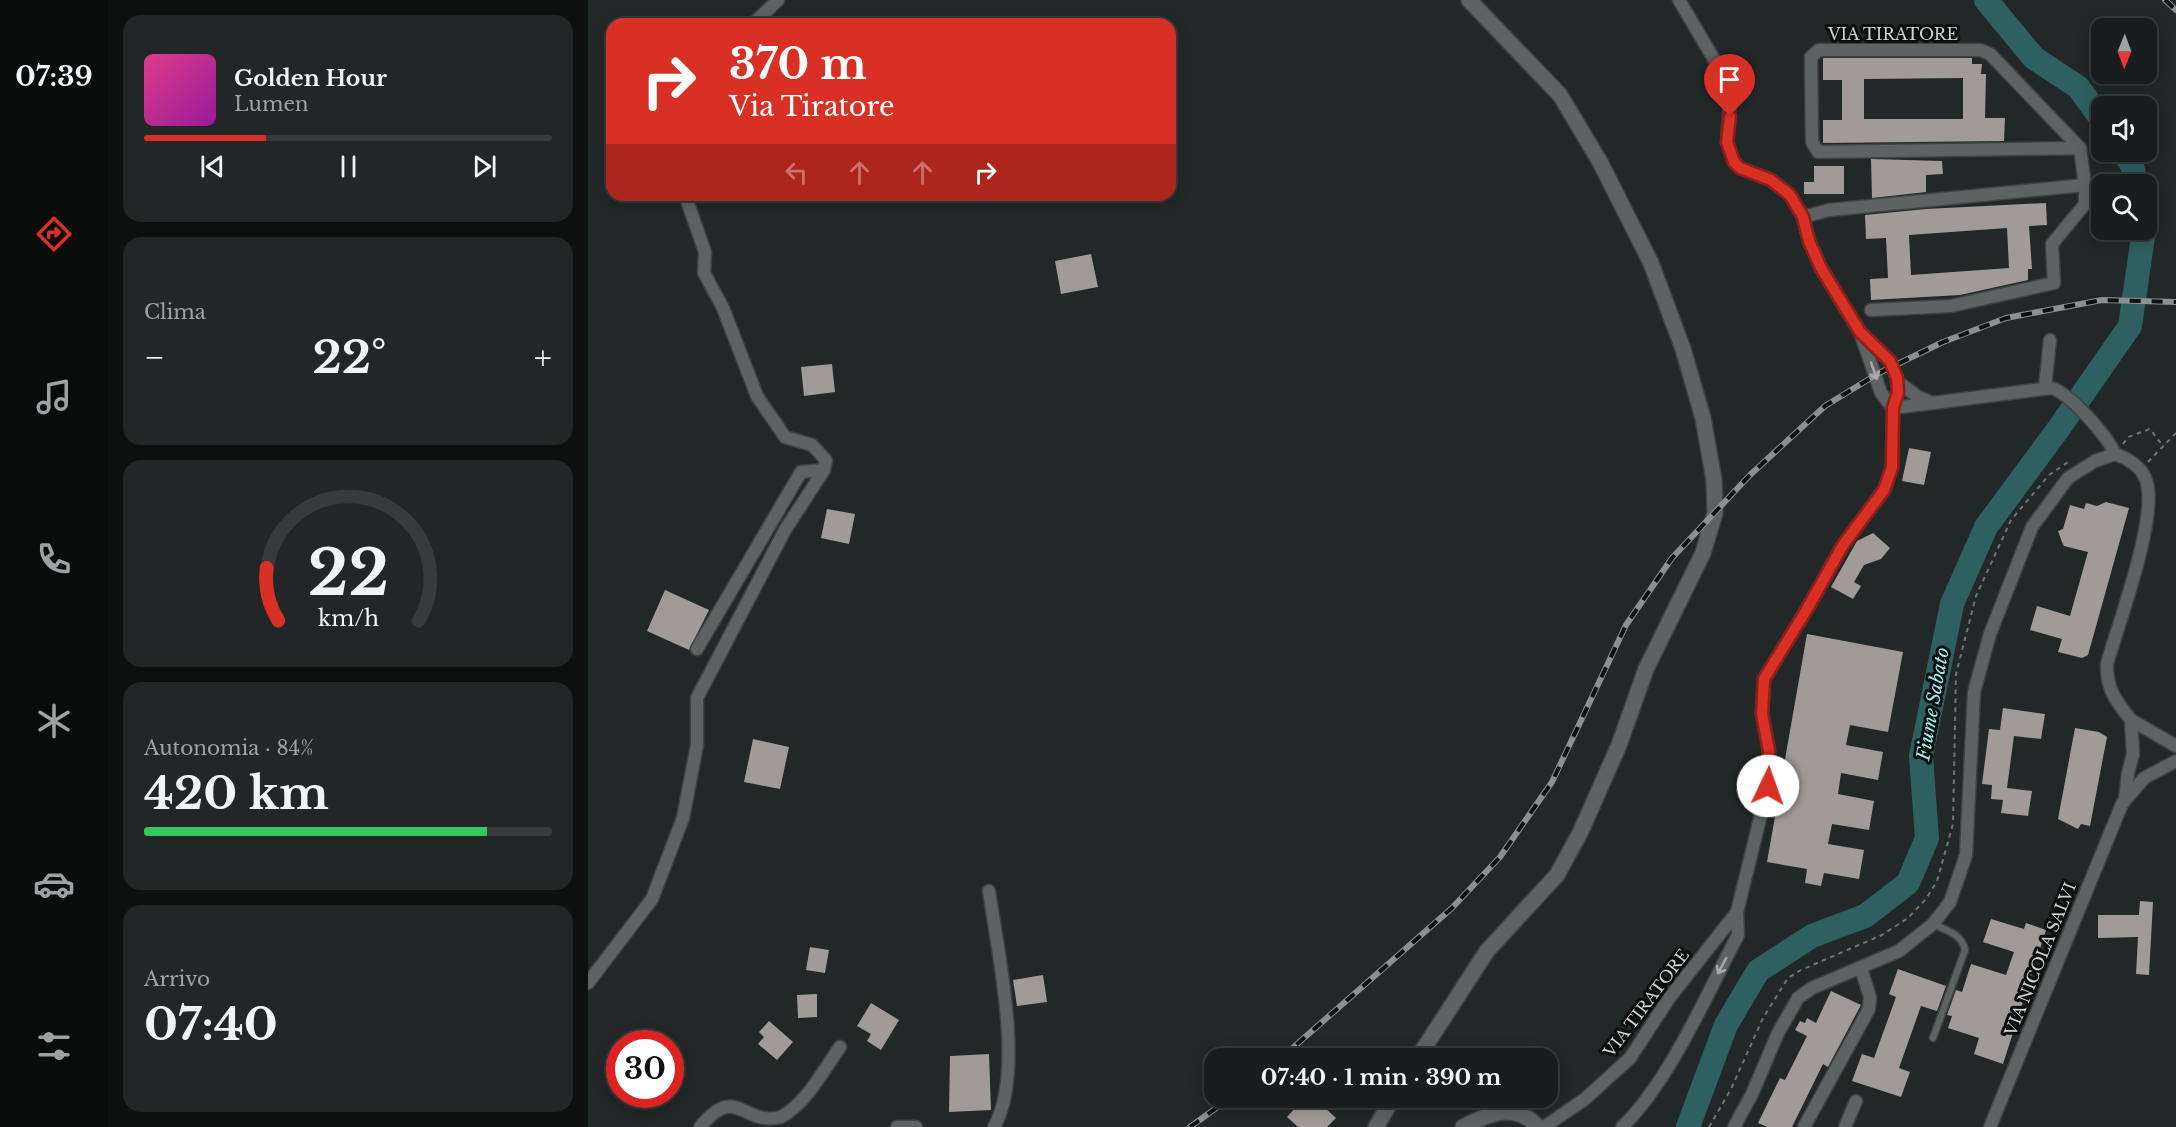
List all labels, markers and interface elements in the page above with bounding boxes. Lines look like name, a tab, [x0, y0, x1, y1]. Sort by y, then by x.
north arrow	[2091, 18, 2157, 84]
map controls	[2091, 18, 2157, 240]
street label: VIA TIRATORE	[1827, 24, 1958, 44]
text: 370 m	[729, 38, 867, 90]
icon: right	[630, 42, 708, 120]
pin	[1704, 54, 1755, 116]
text: 07:39	[15, 60, 93, 93]
icon: arrive	[1713, 63, 1746, 96]
text: Golden Hour	[234, 65, 387, 92]
text: Via Tiratore	[729, 90, 895, 123]
text: Lumen	[234, 92, 309, 116]
button: sound	[2091, 96, 2157, 162]
icon: previous	[196, 150, 229, 183]
icon: pause	[332, 150, 365, 183]
icon: next	[468, 150, 501, 183]
icon: left	[780, 156, 813, 189]
icon: ahead	[843, 156, 876, 189]
icon: ahead	[906, 156, 939, 189]
icon: right	[969, 156, 1002, 189]
button: search	[2091, 174, 2157, 240]
icon: directions	[33, 213, 75, 255]
text: Clima	[144, 300, 206, 324]
text: 22°	[313, 329, 386, 385]
text: −	[144, 337, 165, 378]
text: +	[534, 337, 552, 378]
one-way arrow	[1869, 361, 1880, 380]
icon: music	[33, 376, 75, 418]
text: 22	[307, 534, 389, 612]
icon: phone	[33, 538, 75, 580]
text: km/h	[318, 605, 379, 632]
water label: Fiume Sabato	[1912, 646, 1954, 763]
icon: climate	[33, 700, 75, 742]
text: Autonomia · 84%	[144, 736, 314, 760]
position arrow	[1736, 754, 1800, 818]
text: 420 km	[144, 765, 329, 821]
icon: car	[33, 863, 75, 905]
street label: VIA NICOLA SALVI	[2000, 879, 2080, 1040]
street label: VIA TIRATORE	[1598, 945, 1693, 1062]
one-way arrow	[1716, 957, 1728, 974]
text: Arrivo	[144, 967, 210, 991]
text: 07:40	[144, 996, 278, 1052]
icon: filters	[33, 1025, 75, 1067]
speed limit sign: 30	[606, 1030, 684, 1108]
text: 07:40 · 1 min · 390 m	[1261, 1064, 1501, 1091]

